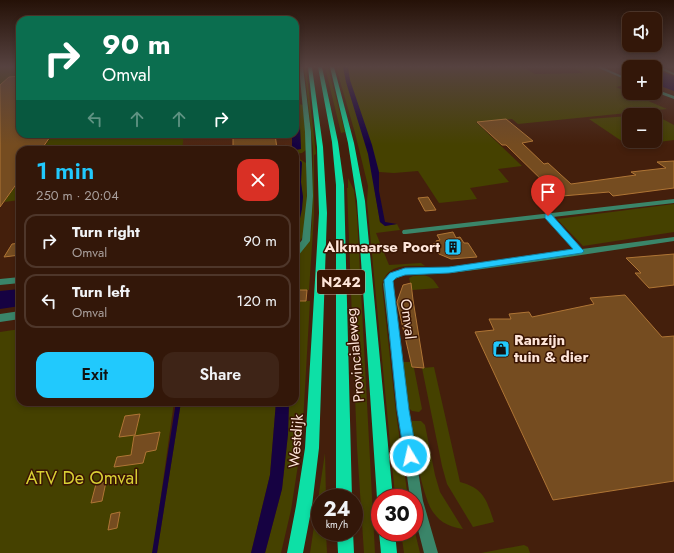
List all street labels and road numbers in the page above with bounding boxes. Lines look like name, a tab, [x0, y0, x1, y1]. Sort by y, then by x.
road number: N242	[317, 270, 365, 294]
street label: Omval	[395, 297, 421, 341]
street label: Provincialeweg	[340, 307, 370, 403]
street label: Westdijk	[283, 413, 309, 469]

